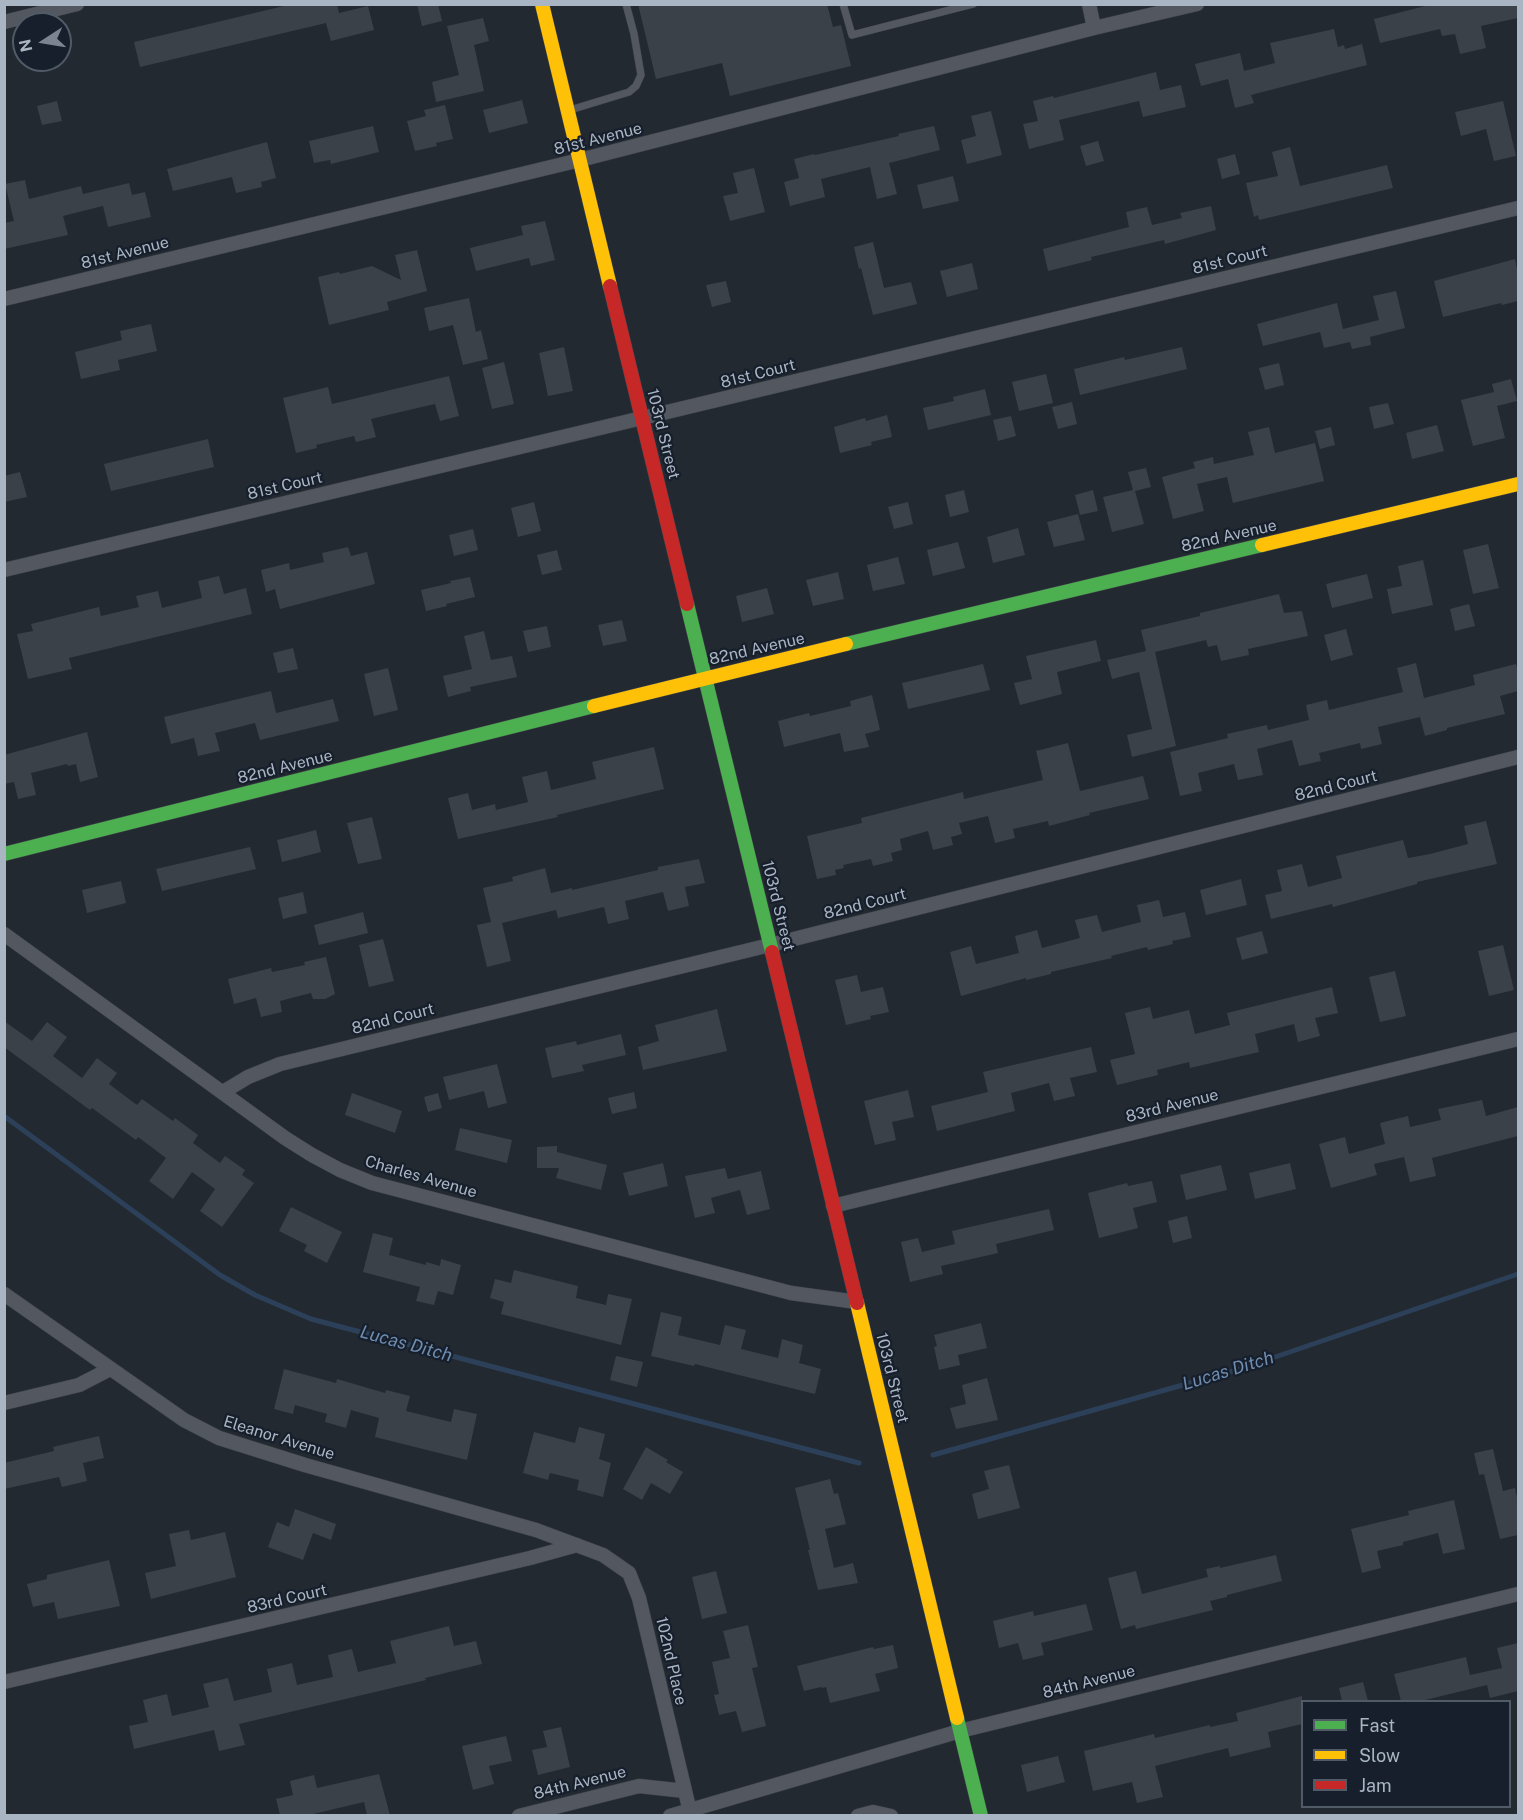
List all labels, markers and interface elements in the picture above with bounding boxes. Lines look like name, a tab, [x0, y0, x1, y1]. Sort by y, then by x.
north arrow	[12, 12, 72, 72]
text: N	[15, 37, 36, 54]
street label: 81st Avenue	[552, 119, 644, 159]
street label: 81st Avenue	[79, 233, 171, 273]
street label: 81st Court	[1191, 241, 1269, 279]
street label: 81st Court	[719, 355, 797, 393]
street label: 103rd Street	[642, 387, 684, 481]
street label: 81st Court	[246, 468, 324, 504]
street label: 82nd Avenue	[1179, 516, 1279, 556]
street label: 82nd Avenue	[707, 629, 807, 669]
street label: 82nd Avenue	[235, 746, 335, 788]
street label: 82nd Court	[1293, 766, 1379, 806]
street label: 103rd Street	[757, 859, 799, 953]
street label: 82nd Court	[822, 884, 908, 924]
street label: 82nd Court	[350, 999, 436, 1039]
street label: 83rd Avenue	[1124, 1085, 1220, 1127]
street label: Charles Avenue	[363, 1152, 479, 1202]
water label: Lucas Ditch	[358, 1321, 454, 1367]
street label: 103rd Street	[871, 1331, 913, 1425]
water label: Lucas Ditch	[1180, 1347, 1276, 1395]
street label: Eleanor Avenue	[221, 1412, 337, 1464]
street label: 83rd Court	[245, 1580, 329, 1618]
street label: 102nd Place	[652, 1615, 690, 1707]
street label: 84th Avenue	[1041, 1661, 1137, 1703]
legend	[1301, 1700, 1511, 1808]
text: Fast	[1359, 1715, 1395, 1736]
text: Slow	[1359, 1745, 1400, 1766]
street label: 84th Avenue	[532, 1762, 628, 1804]
text: Jam	[1359, 1775, 1392, 1796]

